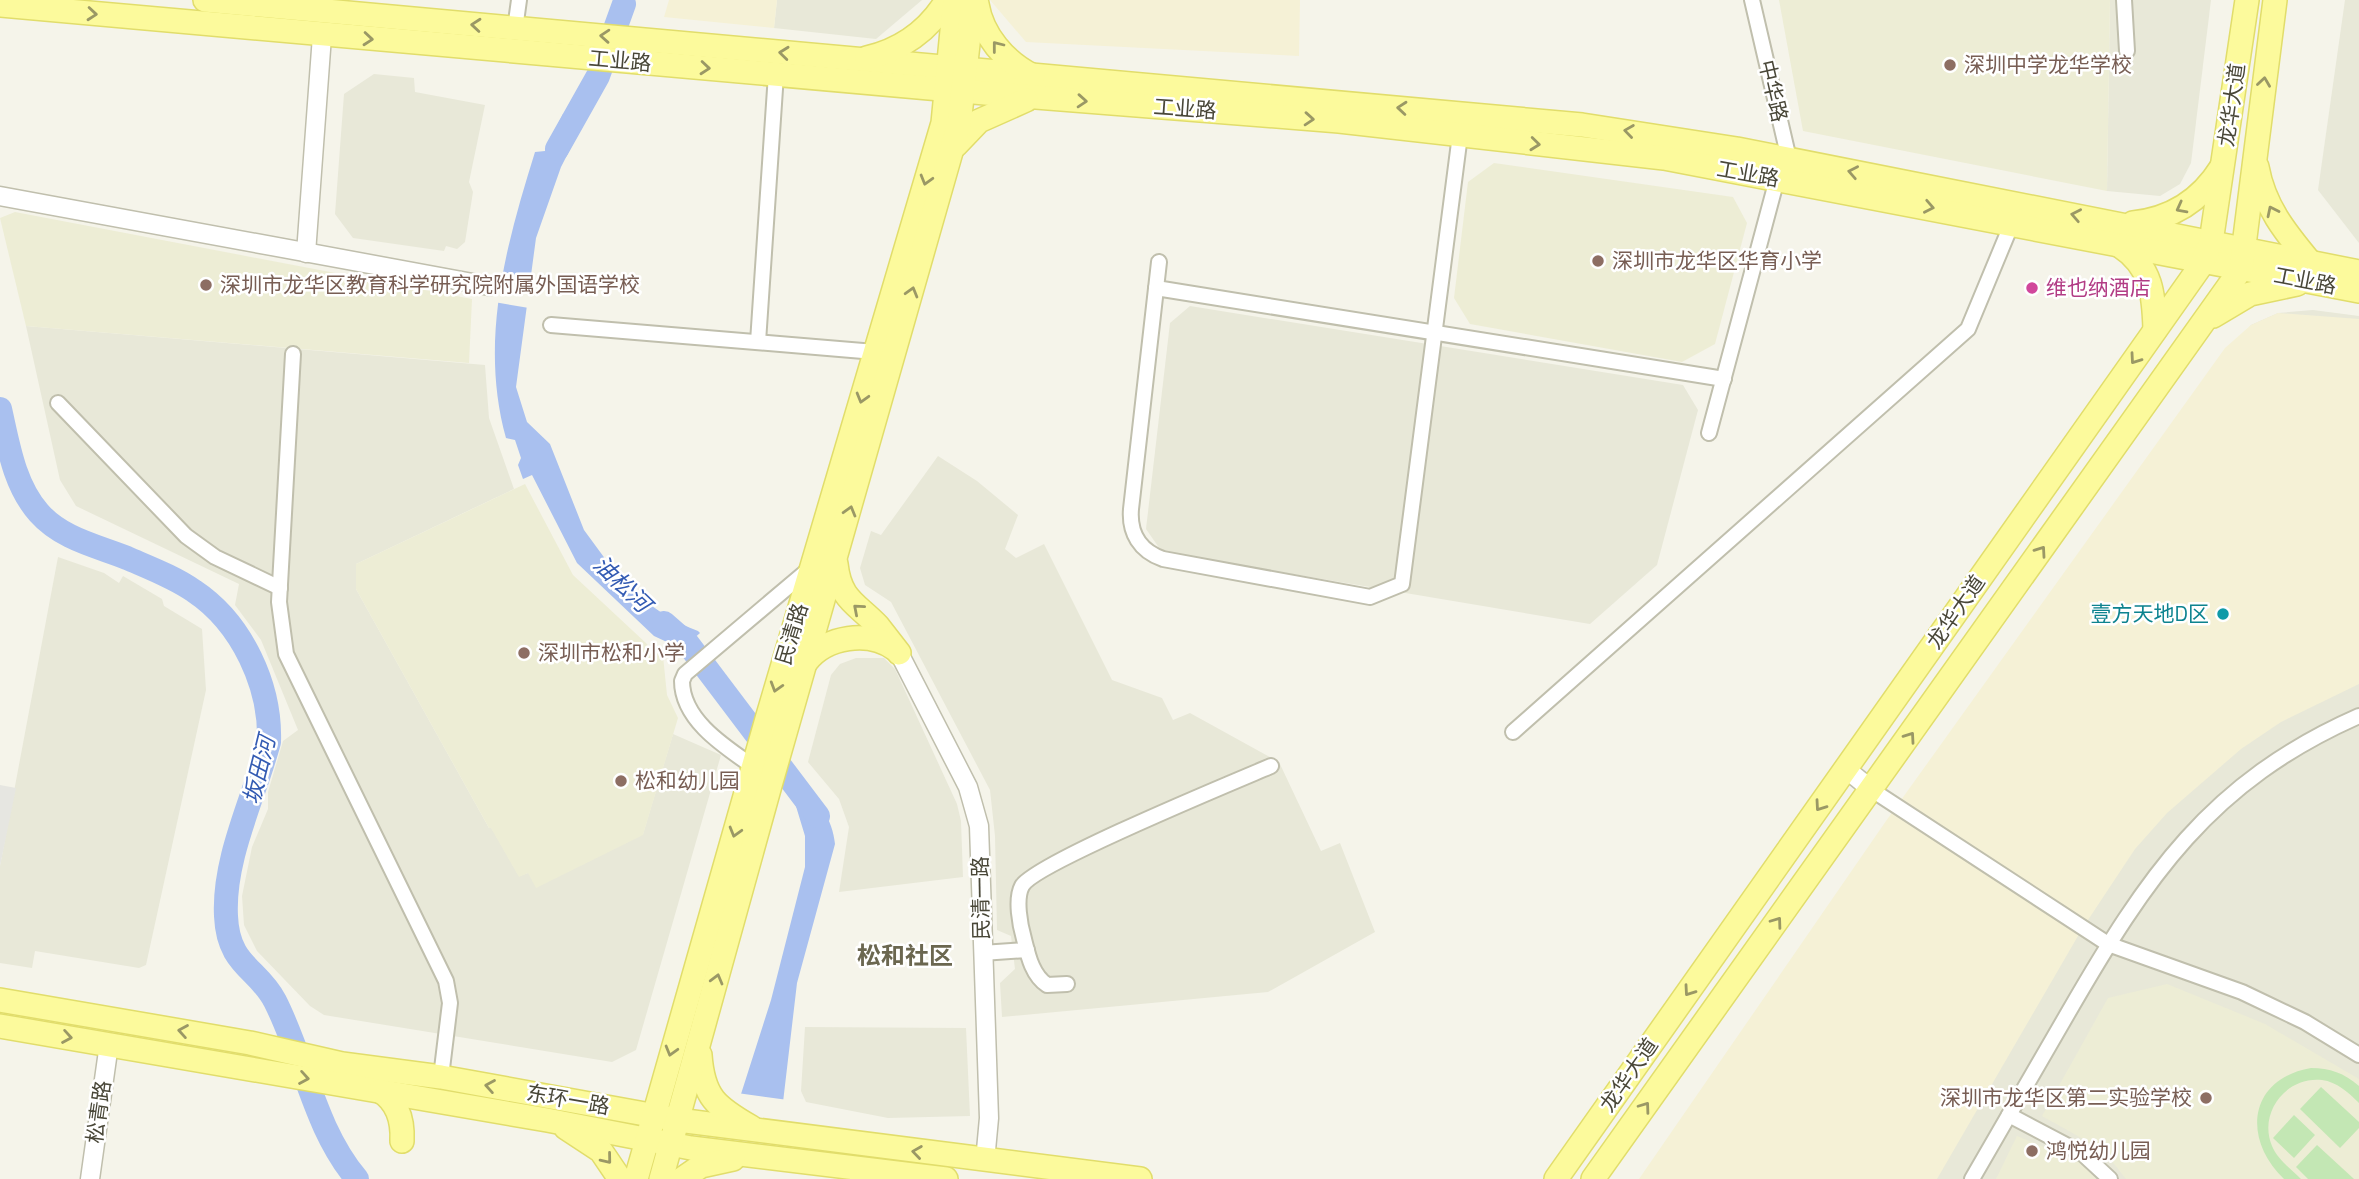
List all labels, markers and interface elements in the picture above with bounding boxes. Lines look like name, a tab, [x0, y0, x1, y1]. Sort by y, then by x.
one-way arrow	[87, 6, 98, 21]
one-way arrow	[470, 18, 481, 33]
one-way arrow	[599, 29, 610, 44]
one-way arrow	[362, 31, 373, 46]
street label: 工业路	[587, 41, 653, 79]
one-way arrow	[993, 41, 1005, 54]
one-way arrow	[778, 46, 790, 61]
place label: 深圳中学龙华学校	[1964, 48, 2132, 80]
street label: 中华路	[1751, 56, 1797, 125]
marker: 深圳中学龙华学校	[1942, 57, 1958, 73]
one-way arrow	[700, 60, 711, 75]
street label: 龙华大道	[2209, 61, 2253, 149]
one-way arrow	[2256, 76, 2271, 88]
street label: 工业路	[1153, 90, 1218, 126]
one-way arrow	[1077, 93, 1088, 108]
one-way arrow	[1397, 101, 1408, 116]
one-way arrow	[1304, 111, 1315, 126]
one-way arrow	[1623, 124, 1635, 139]
one-way arrow	[1529, 136, 1541, 151]
street label: 工业路	[1714, 152, 1782, 194]
one-way arrow	[1847, 165, 1859, 180]
one-way arrow	[920, 174, 935, 186]
one-way arrow	[1923, 199, 1935, 214]
one-way arrow	[2176, 200, 2188, 213]
one-way arrow	[2267, 206, 2281, 218]
one-way arrow	[2070, 208, 2082, 223]
place label: 深圳市龙华区华育小学	[1612, 244, 1822, 276]
marker: 深圳市龙华区华育小学	[1590, 253, 1606, 269]
street label: 工业路	[2271, 258, 2339, 302]
place label: 深圳市龙华区教育科学研究院附属外国语学校	[220, 268, 640, 300]
place label: 维也纳酒店	[2046, 271, 2151, 303]
marker: 深圳市龙华区教育科学研究院附属外国语学校	[198, 277, 214, 293]
marker: 维也纳酒店	[2024, 280, 2040, 296]
one-way arrow	[904, 286, 918, 298]
one-way arrow	[2131, 351, 2143, 364]
one-way arrow	[855, 392, 870, 404]
one-way arrow	[841, 505, 856, 517]
one-way arrow	[2033, 546, 2045, 559]
water label: 油松河	[585, 547, 662, 623]
street label: 龙华大道	[1918, 568, 1992, 655]
place label: 壹方天地D区	[2090, 597, 2209, 629]
street label: 民清路	[767, 599, 816, 669]
one-way arrow	[853, 605, 866, 617]
marker: 壹方天地D区	[2215, 606, 2231, 622]
place label: 深圳市松和小学	[538, 636, 685, 668]
marker: 深圳市松和小学	[516, 645, 532, 661]
one-way arrow	[770, 681, 785, 693]
water label: 坂田河	[233, 728, 285, 808]
one-way arrow	[1902, 732, 1914, 745]
place label: 松和幼儿园	[635, 764, 740, 796]
marker: 松和幼儿园	[613, 773, 629, 789]
one-way arrow	[1816, 798, 1828, 811]
one-way arrow	[728, 826, 743, 838]
street label: 民清一路	[963, 856, 997, 940]
one-way arrow	[1769, 917, 1782, 930]
district label: 松和社区	[857, 937, 953, 973]
one-way arrow	[709, 973, 723, 985]
one-way arrow	[1685, 983, 1697, 996]
one-way arrow	[177, 1024, 189, 1039]
one-way arrow	[61, 1029, 73, 1044]
street label: 龙华大道	[1591, 1031, 1665, 1118]
one-way arrow	[665, 1045, 680, 1057]
one-way arrow	[298, 1070, 310, 1085]
street label: 东环一路	[524, 1076, 612, 1122]
street label: 松青路	[78, 1078, 118, 1145]
one-way arrow	[484, 1079, 496, 1094]
place label: 深圳市龙华区第二实验学校	[1940, 1081, 2192, 1113]
marker: 深圳市龙华区第二实验学校	[2198, 1090, 2214, 1106]
one-way arrow	[1637, 1102, 1649, 1115]
place label: 鸿悦幼儿园	[2046, 1134, 2151, 1166]
marker: 鸿悦幼儿园	[2024, 1143, 2040, 1159]
one-way arrow	[911, 1145, 923, 1160]
one-way arrow	[599, 1151, 611, 1164]

